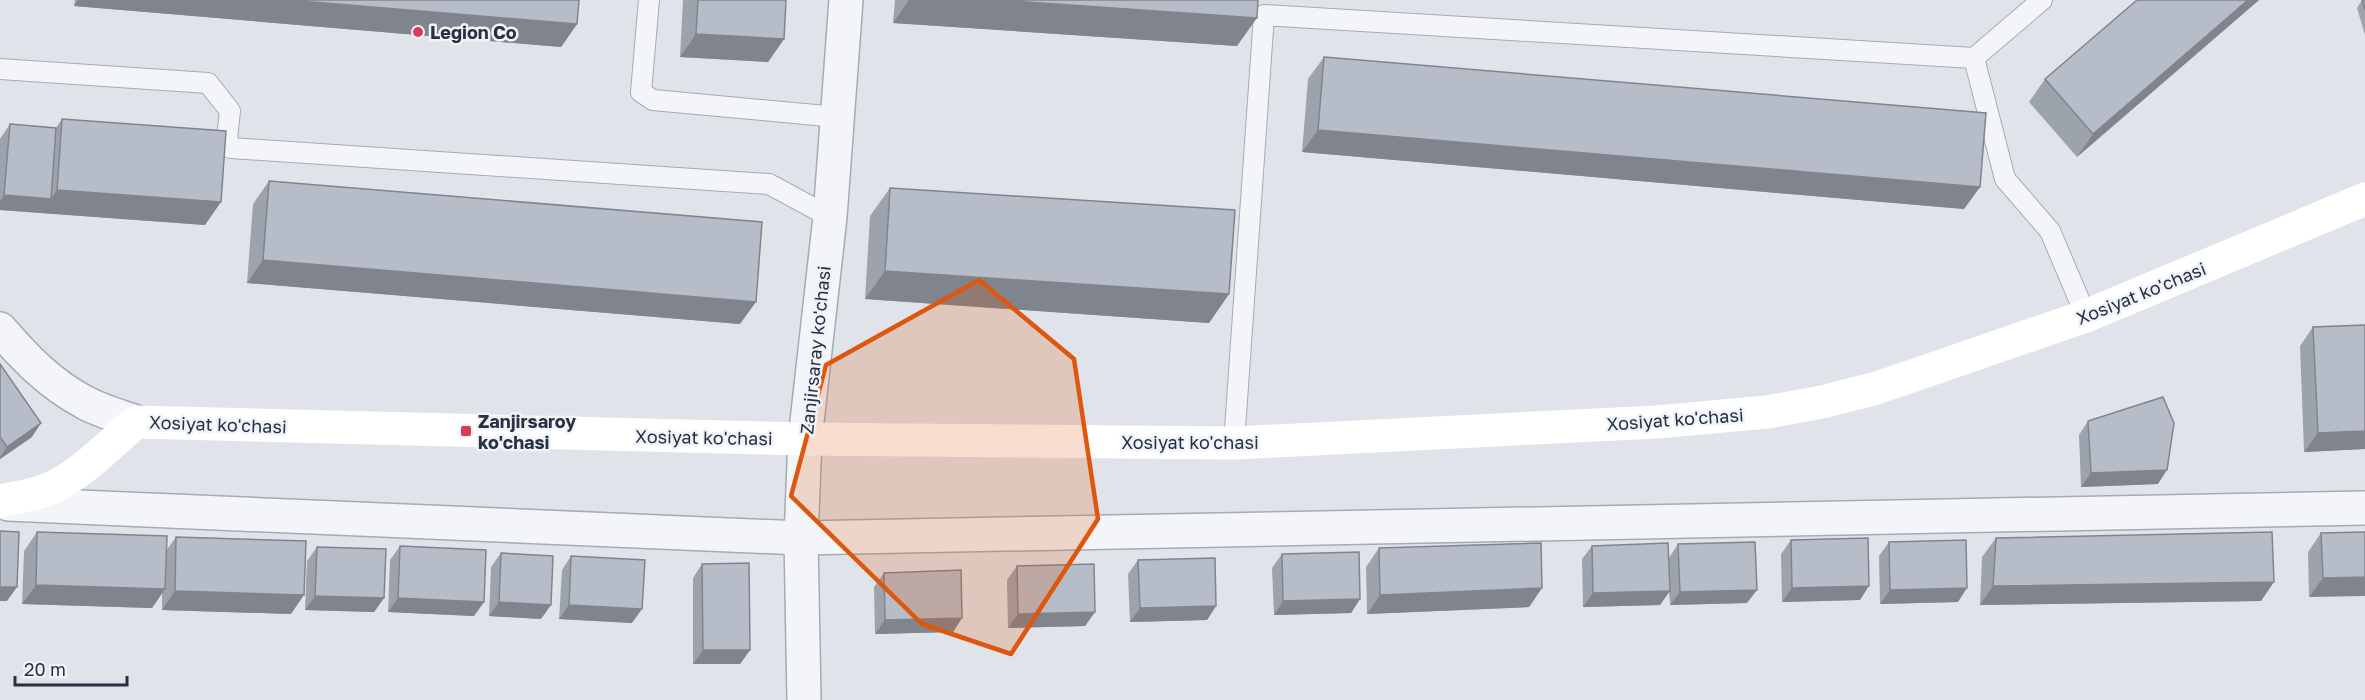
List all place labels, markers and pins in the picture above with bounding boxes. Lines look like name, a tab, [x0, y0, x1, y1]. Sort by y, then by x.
place label: Legion Co	[430, 21, 517, 43]
marker: Legion Co	[411, 25, 425, 39]
place label: Zanjirsaroy ko'chasi	[478, 410, 576, 453]
marker: Zanjirsaroy ko'chasi	[459, 424, 473, 438]

